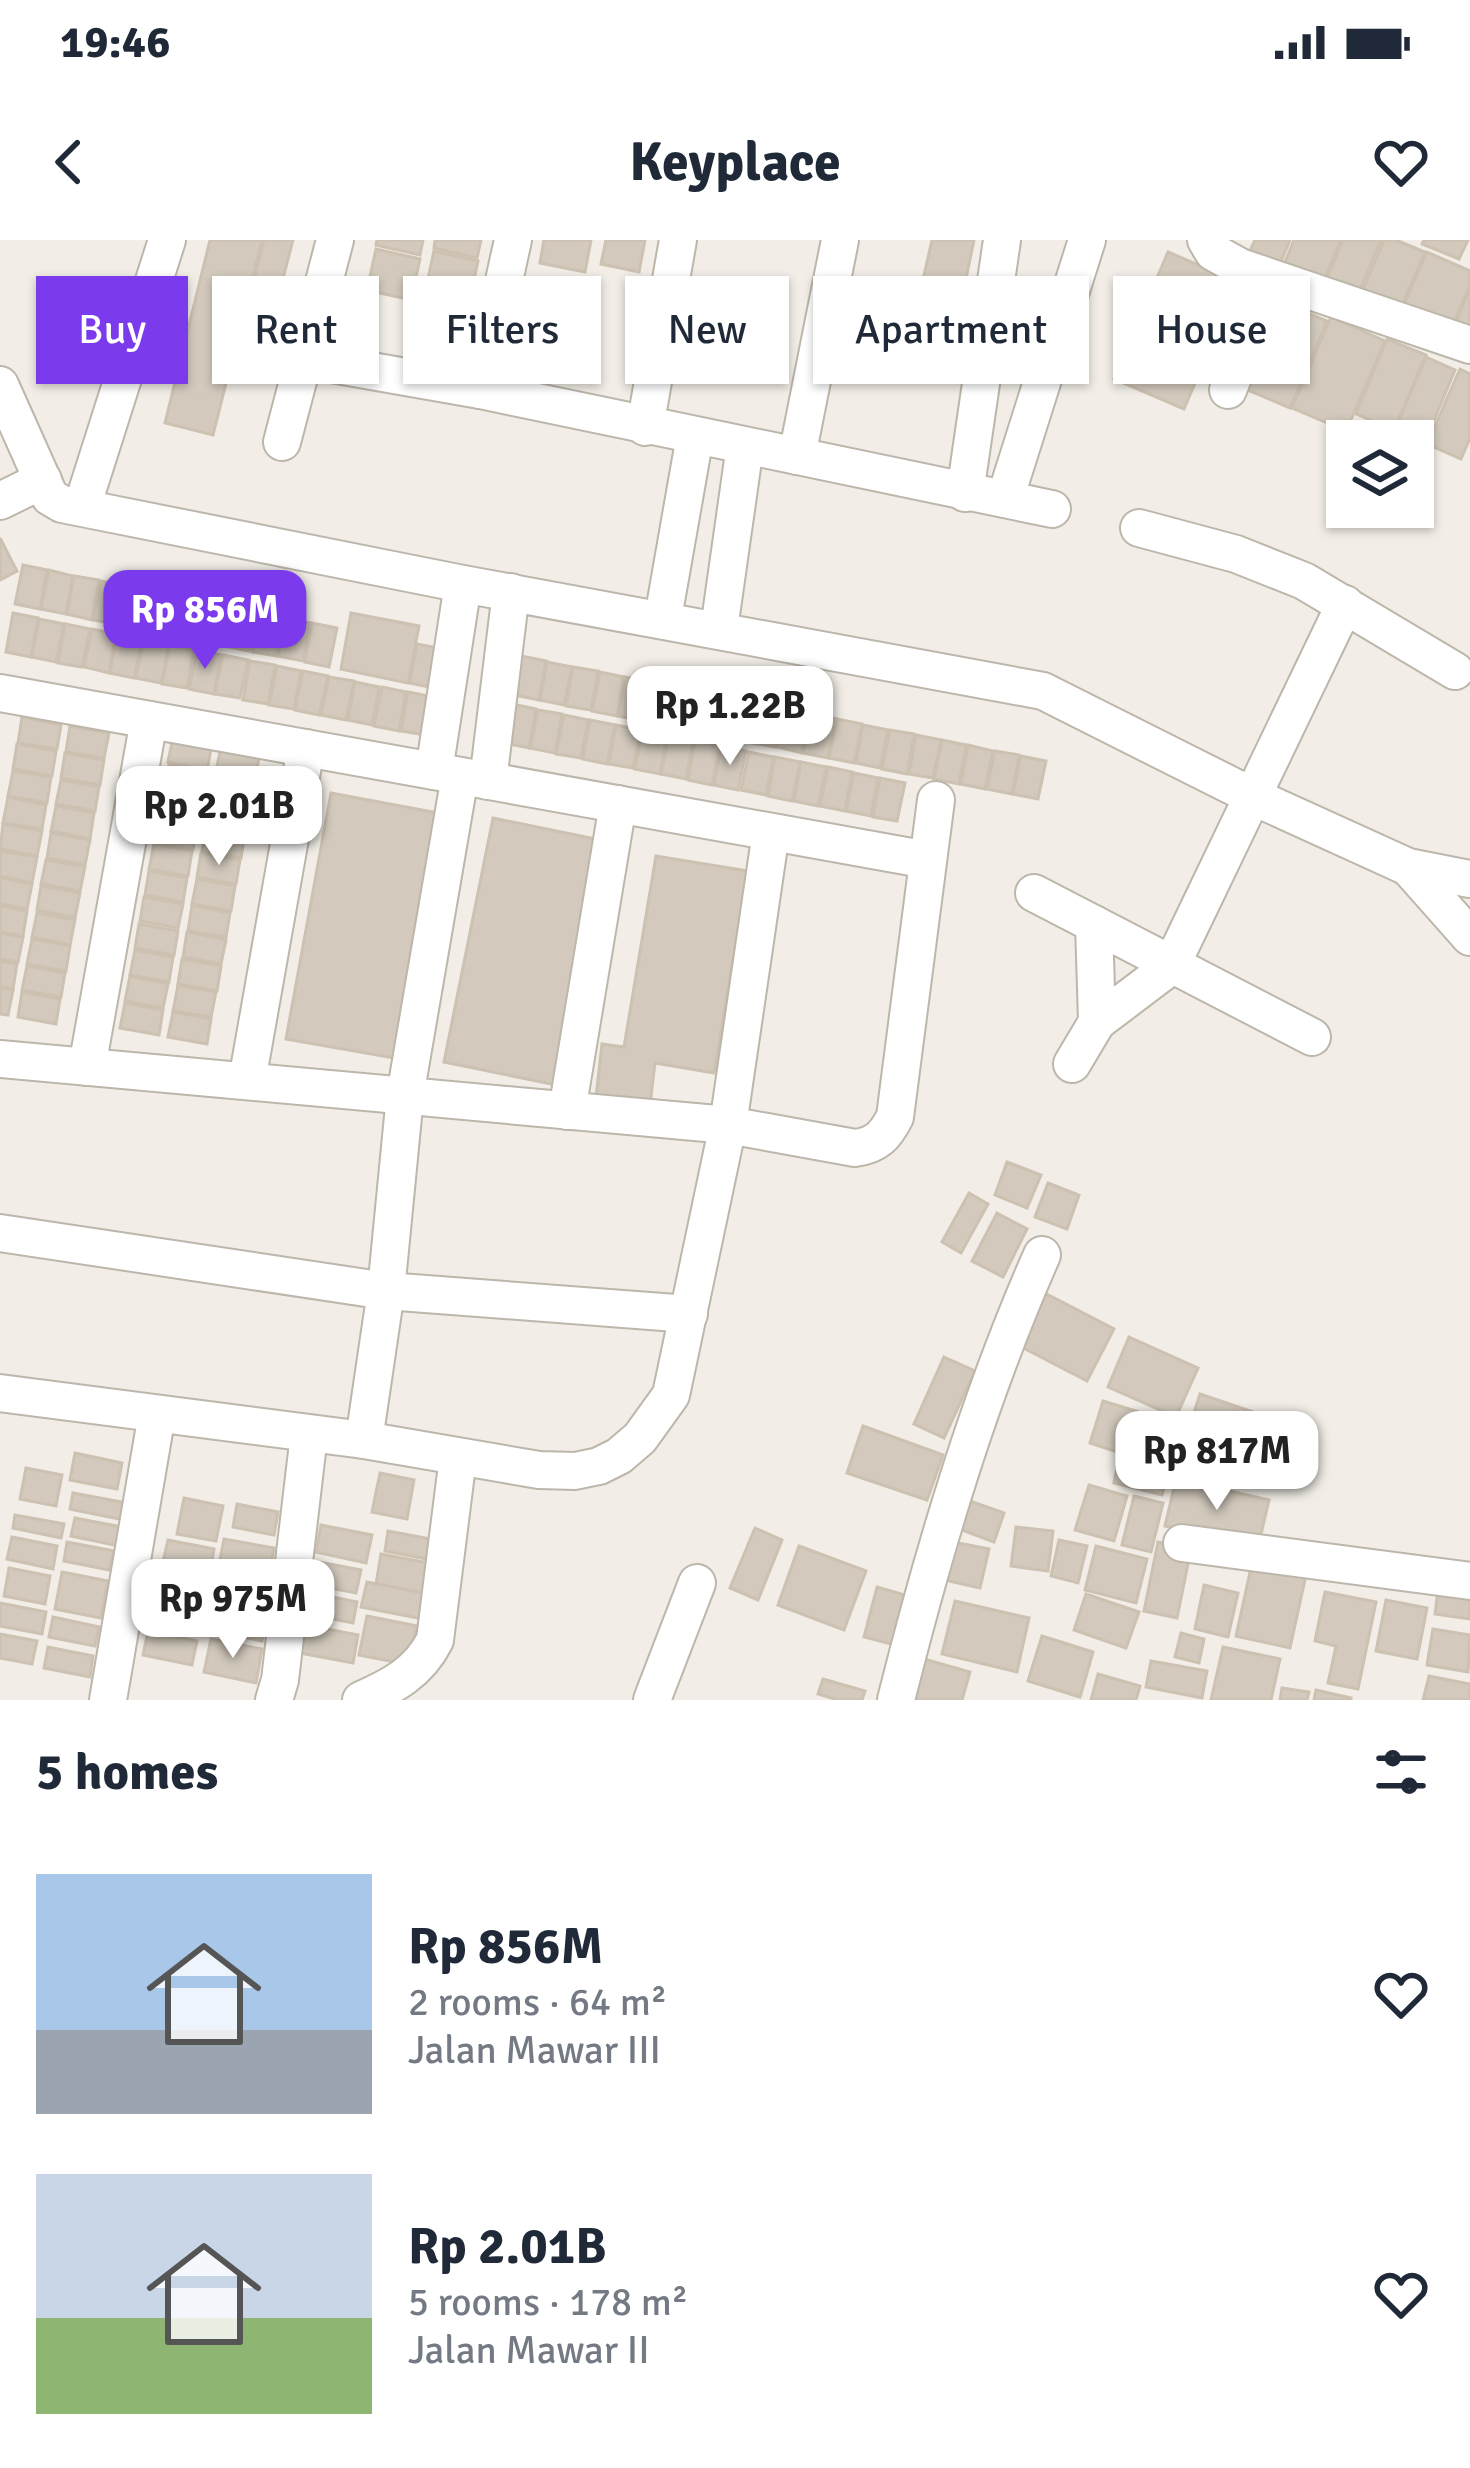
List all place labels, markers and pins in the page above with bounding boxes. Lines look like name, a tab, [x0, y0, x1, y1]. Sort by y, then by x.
pin: Rp 856M	[94, 570, 316, 672]
pin: Rp 1.22B	[606, 666, 854, 768]
pin: Rp 2.01B	[95, 766, 343, 868]
pin: Rp 817M	[1106, 1411, 1328, 1513]
pin: Rp 975M	[122, 1559, 344, 1661]

